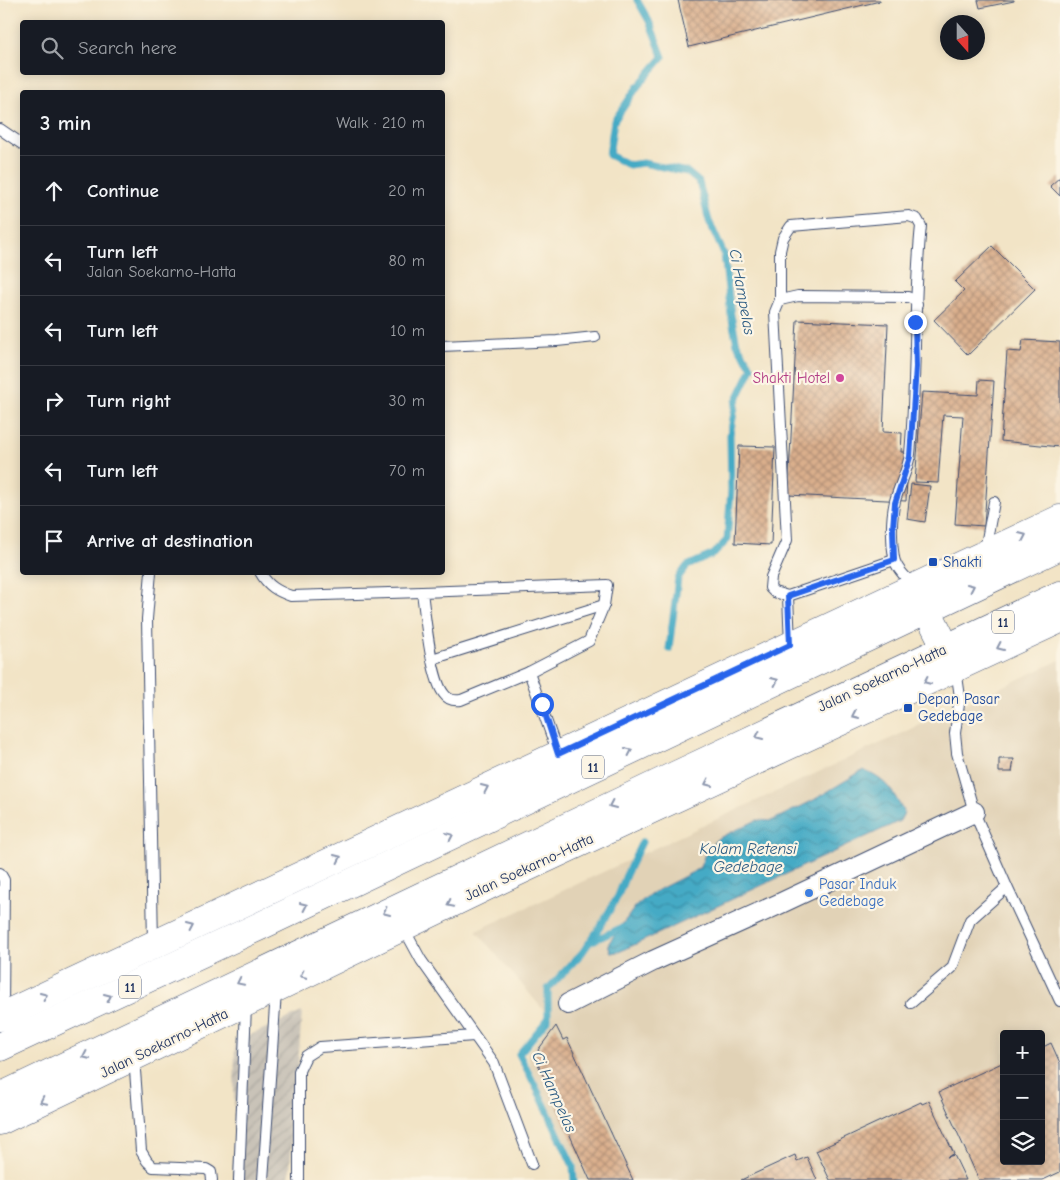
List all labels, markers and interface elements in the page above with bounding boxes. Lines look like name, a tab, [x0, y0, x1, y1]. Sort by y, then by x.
north arrow	[940, 15, 985, 60]
search box	[20, 20, 445, 75]
icon: search	[38, 34, 66, 62]
text: Search here	[78, 37, 177, 59]
text: 3 min	[40, 111, 91, 135]
text: Walk · 210 m	[336, 114, 425, 132]
icon: ahead	[40, 177, 68, 205]
text: Continue	[87, 180, 159, 202]
text: 20 m	[388, 182, 425, 200]
text: Turn left	[87, 241, 158, 263]
icon: left	[40, 247, 68, 275]
water label: Ci Hampelas	[726, 248, 758, 337]
text: 80 m	[388, 252, 425, 270]
text: Jalan Soekarno-Hatta	[87, 263, 236, 281]
route end	[904, 311, 927, 334]
icon: left	[40, 317, 68, 345]
text: Turn left	[87, 320, 158, 342]
text: 10 m	[390, 322, 425, 340]
place label: Shakti Hotel	[753, 369, 830, 387]
marker: Shakti Hotel	[834, 372, 846, 384]
icon: right	[40, 387, 68, 415]
text: Turn right	[87, 390, 171, 412]
text: 30 m	[389, 392, 425, 410]
icon: left	[40, 457, 68, 485]
text: Turn left	[87, 460, 158, 482]
text: 70 m	[389, 462, 425, 480]
icon: arrive	[40, 527, 68, 555]
text: Arrive at destination	[87, 530, 253, 552]
one-way arrow	[1018, 531, 1027, 542]
place label: Shakti	[943, 553, 982, 571]
marker: Shakti	[927, 556, 939, 568]
one-way arrow	[966, 583, 975, 594]
road number: 11	[992, 610, 1014, 634]
street label: Jalan Soekarno-Hatta	[815, 640, 949, 716]
one-way arrow	[996, 641, 1005, 651]
one-way arrow	[924, 675, 933, 685]
one-way arrow	[770, 677, 779, 687]
place label: Depan Pasar Gedebage	[918, 690, 999, 725]
route start	[531, 693, 554, 716]
marker: Depan Pasar Gedebage	[902, 702, 914, 714]
one-way arrow	[851, 709, 860, 719]
one-way arrow	[755, 730, 764, 740]
one-way arrow	[624, 746, 633, 757]
road number: 11	[582, 756, 604, 779]
one-way arrow	[704, 777, 713, 788]
one-way arrow	[480, 784, 489, 795]
one-way arrow	[609, 799, 618, 809]
street label: Jalan Soekarno-Hatta	[462, 829, 596, 905]
one-way arrow	[445, 832, 454, 842]
water label: Kolam Retensi Gedebage	[699, 840, 797, 876]
one-way arrow	[333, 853, 342, 864]
place label: Pasar Induk Gedebage	[819, 875, 897, 910]
marker: Pasar Induk Gedebage	[803, 887, 815, 899]
one-way arrow	[446, 898, 455, 909]
one-way arrow	[299, 901, 308, 912]
one-way arrow	[383, 906, 392, 916]
one-way arrow	[186, 922, 195, 933]
one-way arrow	[300, 969, 309, 979]
road number: 11	[119, 976, 141, 999]
one-way arrow	[236, 976, 245, 987]
one-way arrow	[39, 992, 48, 1002]
one-way arrow	[103, 993, 112, 1003]
street label: Jalan Soekarno-Hatta	[97, 1004, 231, 1082]
map controls	[1000, 1030, 1045, 1165]
button: +	[1000, 1030, 1045, 1075]
water label: Ci Hampelas	[528, 1049, 580, 1136]
one-way arrow	[82, 1050, 91, 1061]
button: −	[1000, 1075, 1045, 1120]
one-way arrow	[39, 1095, 48, 1105]
button: layers	[1000, 1120, 1045, 1165]

